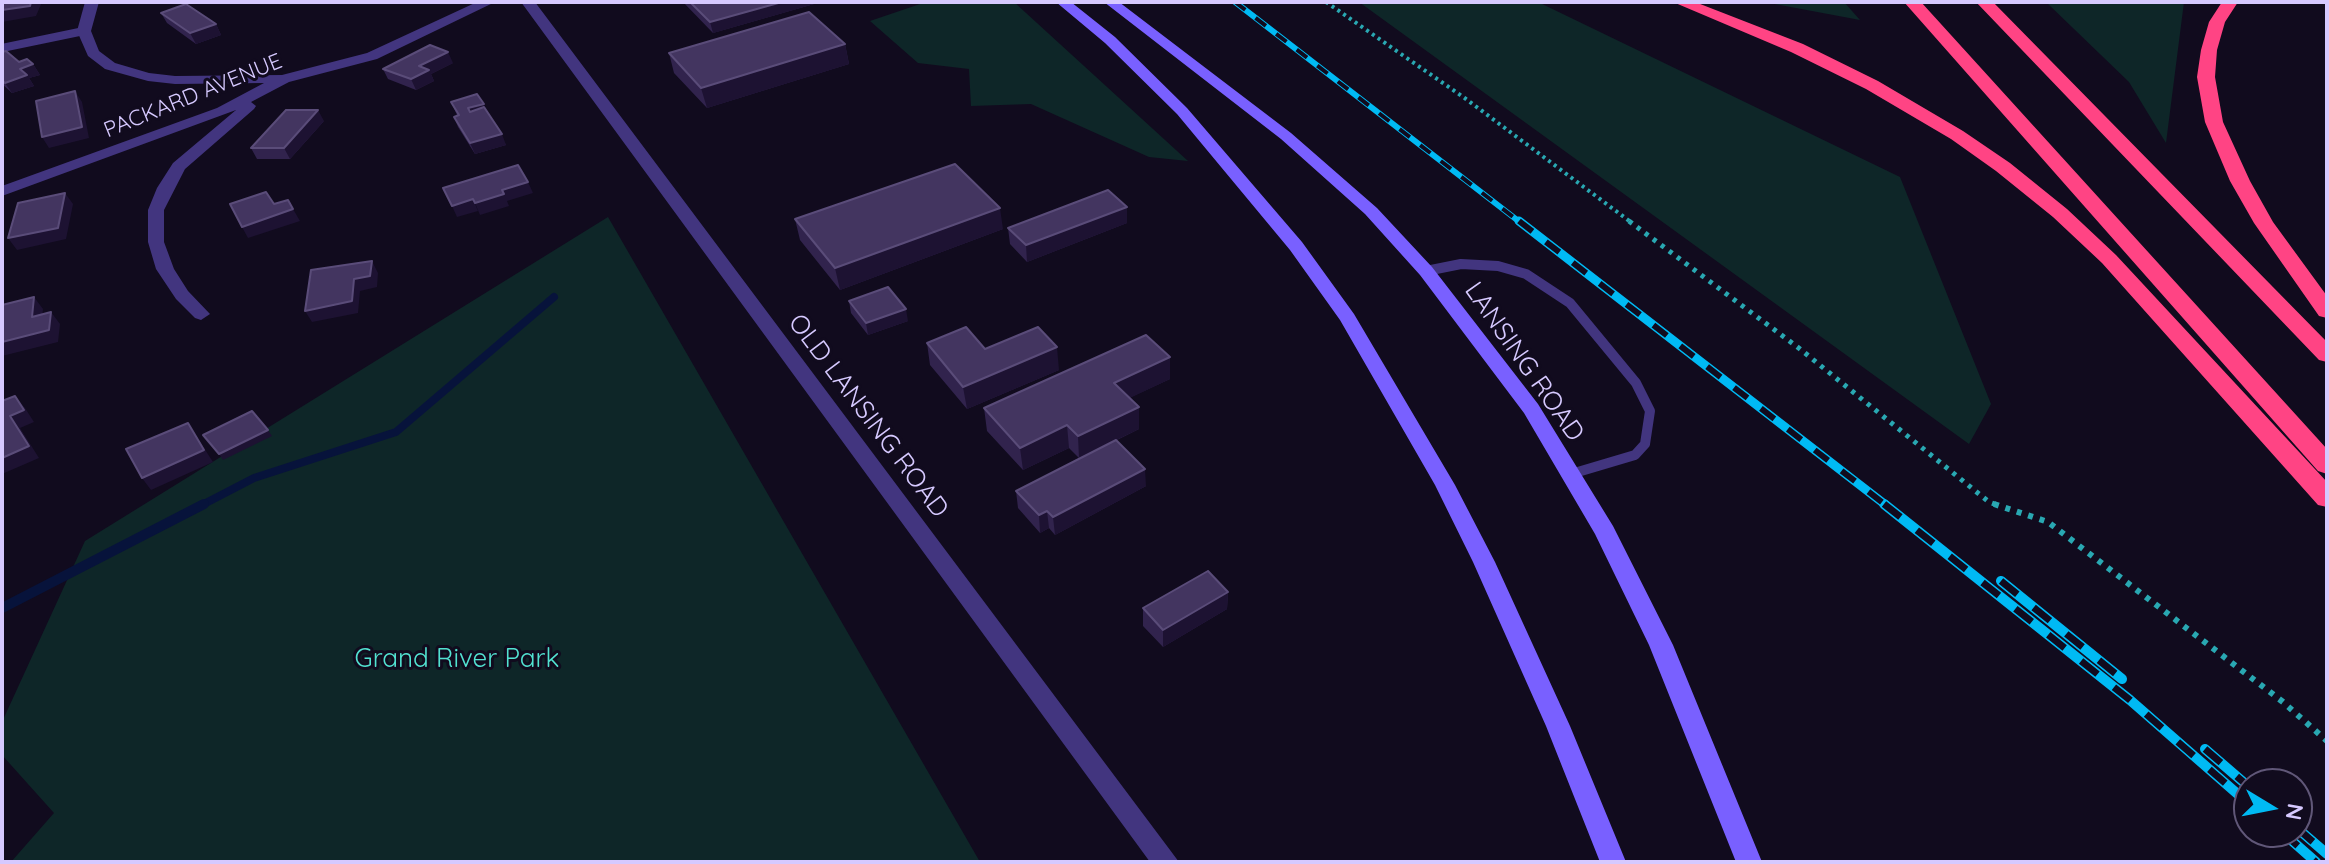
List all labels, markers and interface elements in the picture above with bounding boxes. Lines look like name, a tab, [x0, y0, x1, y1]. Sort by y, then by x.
street label: PACKARD AVENUE	[100, 48, 286, 144]
street label: LANSING ROAD	[1458, 276, 1590, 448]
street label: OLD LANSING ROAD	[781, 308, 955, 524]
park label: Grand River Park	[355, 643, 559, 675]
north arrow	[2233, 768, 2313, 848]
text: N	[2279, 801, 2310, 822]

